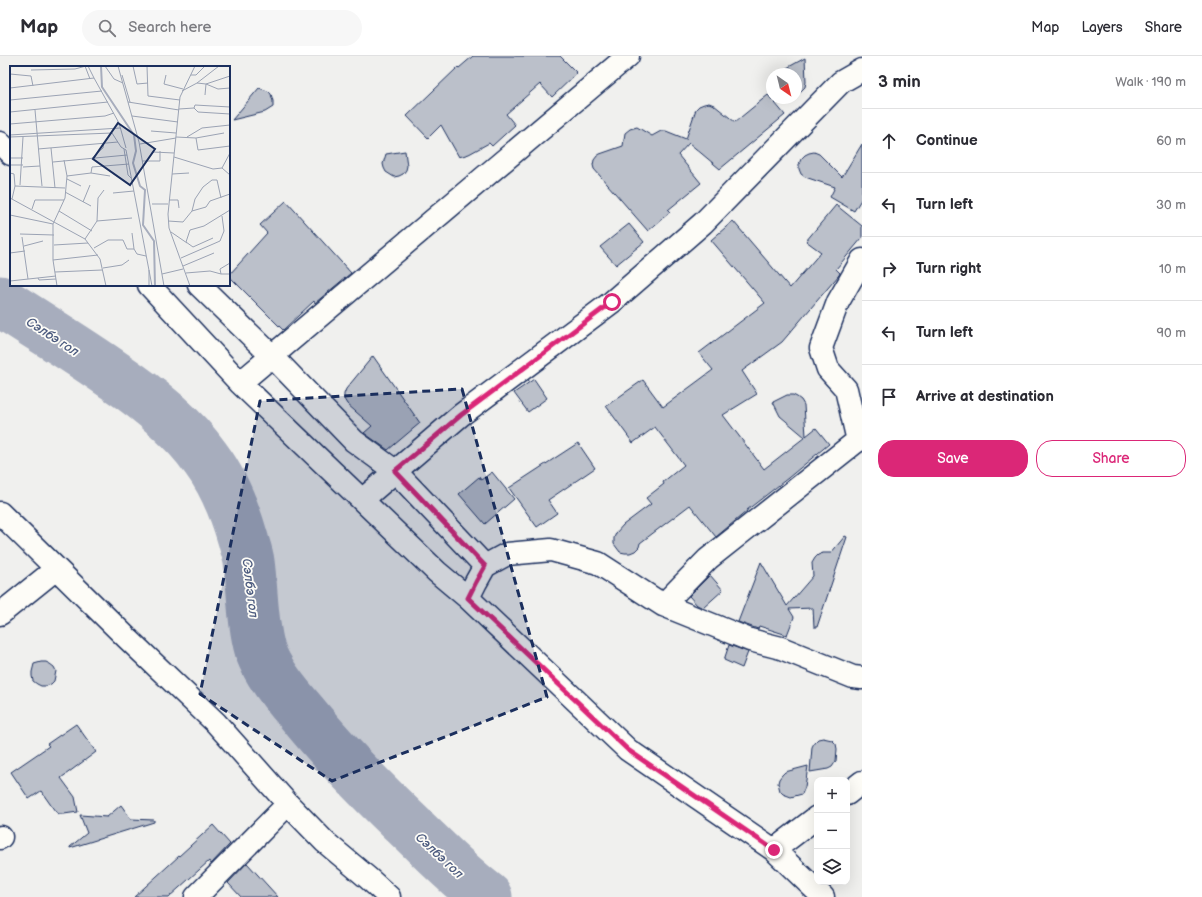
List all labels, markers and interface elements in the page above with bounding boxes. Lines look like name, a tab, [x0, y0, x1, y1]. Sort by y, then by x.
search box	[82, 10, 362, 46]
text: Map	[20, 16, 58, 39]
icon: search	[96, 17, 118, 39]
text: Search here	[128, 18, 211, 37]
text: Map	[1031, 19, 1059, 36]
text: Layers	[1081, 19, 1123, 36]
text: Share	[1145, 19, 1182, 36]
inset map	[10, 66, 230, 286]
north arrow	[766, 68, 802, 104]
text: 3 min	[878, 72, 921, 92]
text: Walk · 190 m	[1115, 74, 1186, 90]
icon: ahead	[878, 130, 900, 152]
text: Continue	[916, 131, 978, 150]
text: 60 m	[1156, 133, 1186, 149]
icon: left	[878, 194, 900, 216]
text: Turn left	[916, 195, 973, 214]
text: 30 m	[1156, 197, 1186, 213]
icon: right	[878, 258, 900, 280]
text: Turn right	[916, 259, 981, 278]
text: 10 m	[1159, 261, 1186, 277]
route start	[603, 293, 621, 311]
water label: Сэлбэ гол	[23, 314, 82, 360]
icon: left	[878, 322, 900, 344]
text: Turn left	[916, 323, 973, 342]
text: 90 m	[1157, 325, 1186, 341]
icon: arrive	[878, 386, 900, 408]
text: Arrive at destination	[916, 387, 1054, 406]
button: Save	[878, 440, 1028, 477]
button: Share	[1036, 440, 1186, 477]
water label: Сэлбэ гол	[238, 558, 262, 619]
map controls	[814, 777, 850, 885]
button: +	[814, 777, 850, 813]
button: −	[814, 813, 850, 849]
water label: Сэлбэ гол	[412, 830, 467, 882]
route end	[765, 841, 783, 859]
button: layers	[814, 849, 850, 885]

